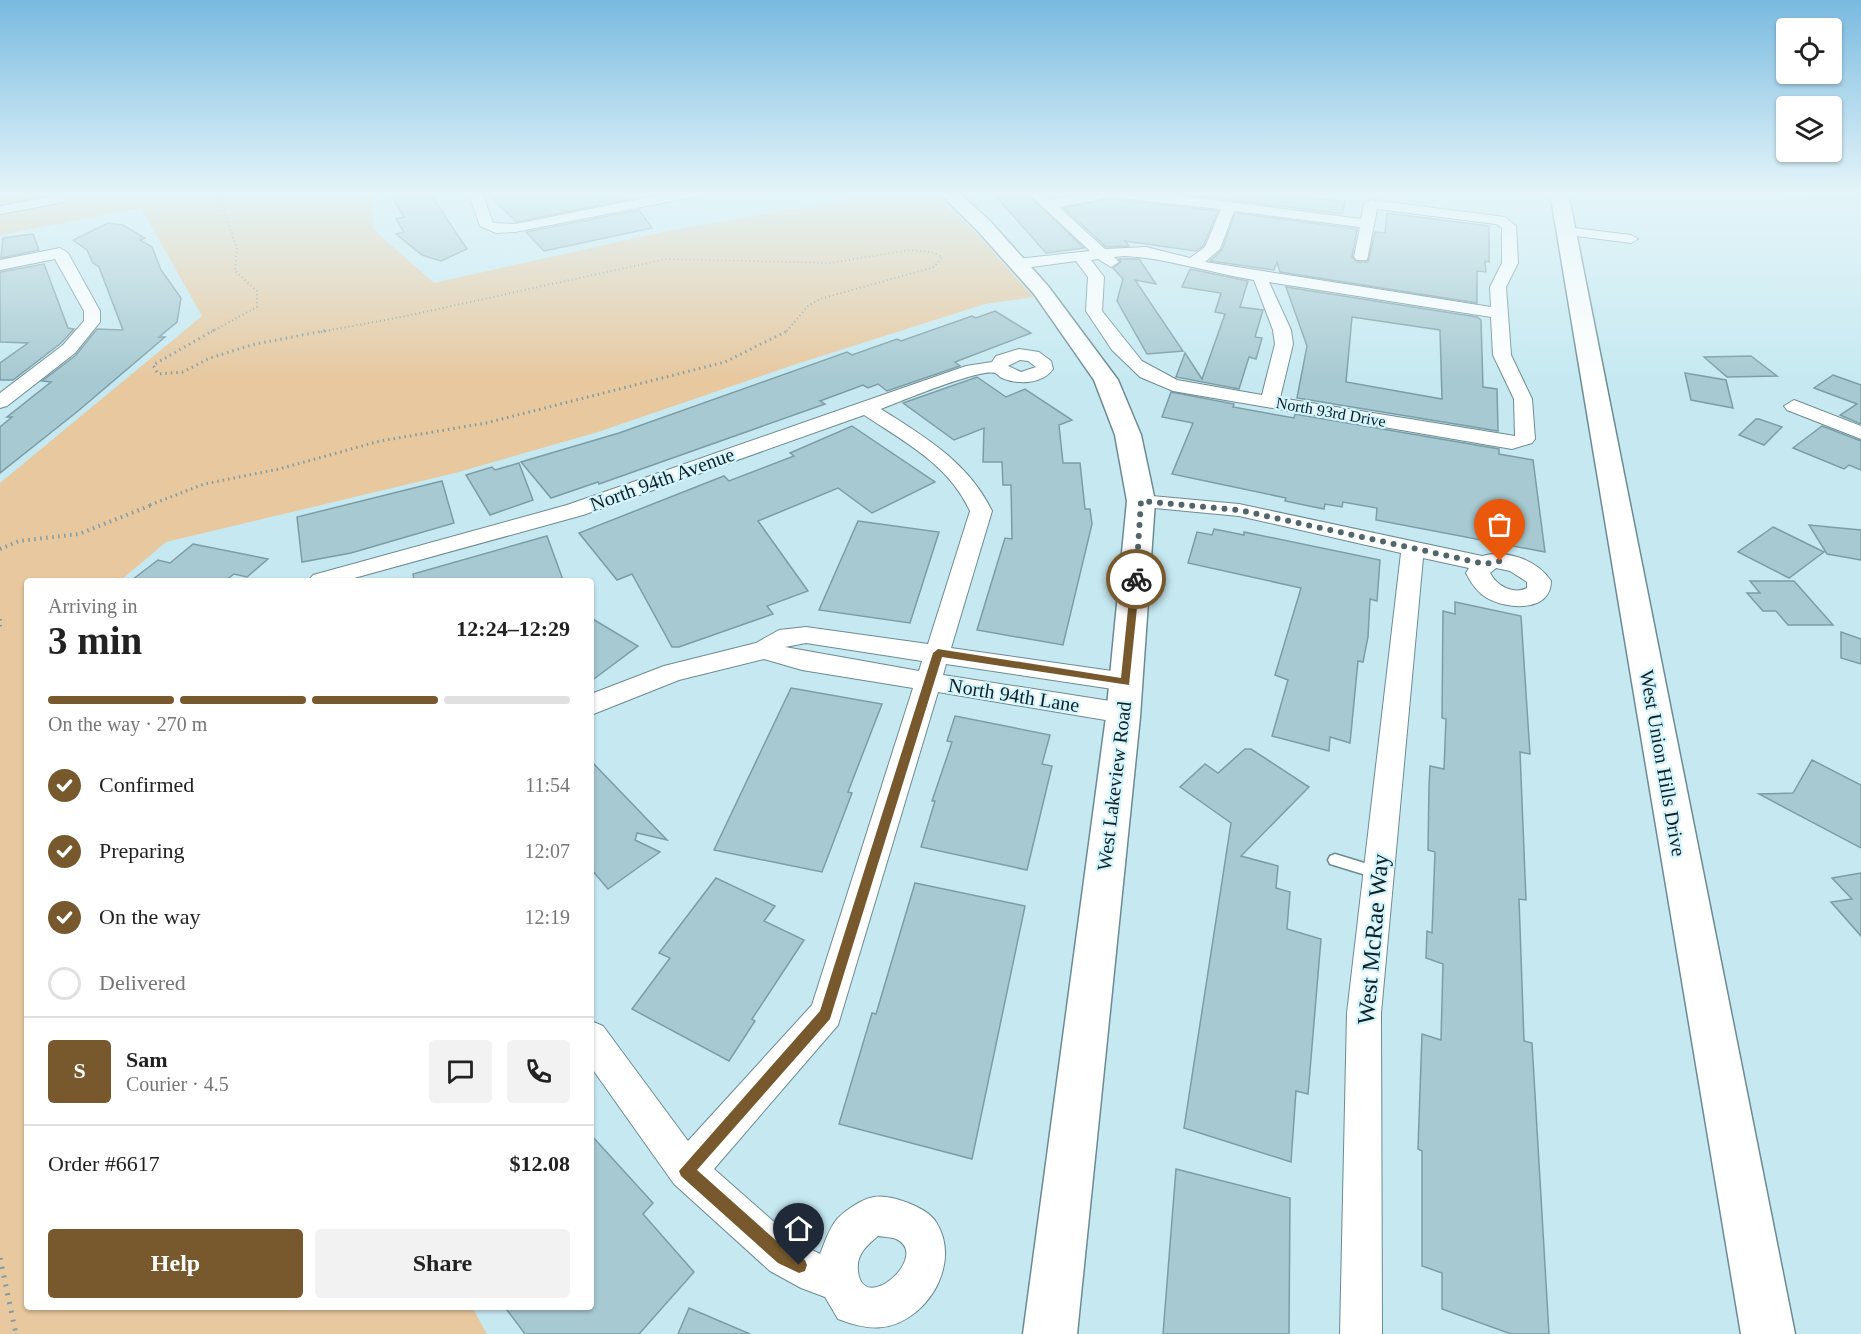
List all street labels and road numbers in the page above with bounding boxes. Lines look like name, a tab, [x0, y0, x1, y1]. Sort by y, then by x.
street label: North 93rd Drive	[1275, 394, 1387, 430]
street label: North 94th Avenue	[587, 443, 737, 515]
street label: West Union Hills Drive	[1636, 668, 1690, 858]
street label: North 94th Lane	[947, 674, 1081, 716]
street label: West Lakeview Road	[1093, 700, 1135, 872]
street label: West McRae Way	[1353, 852, 1393, 1026]

